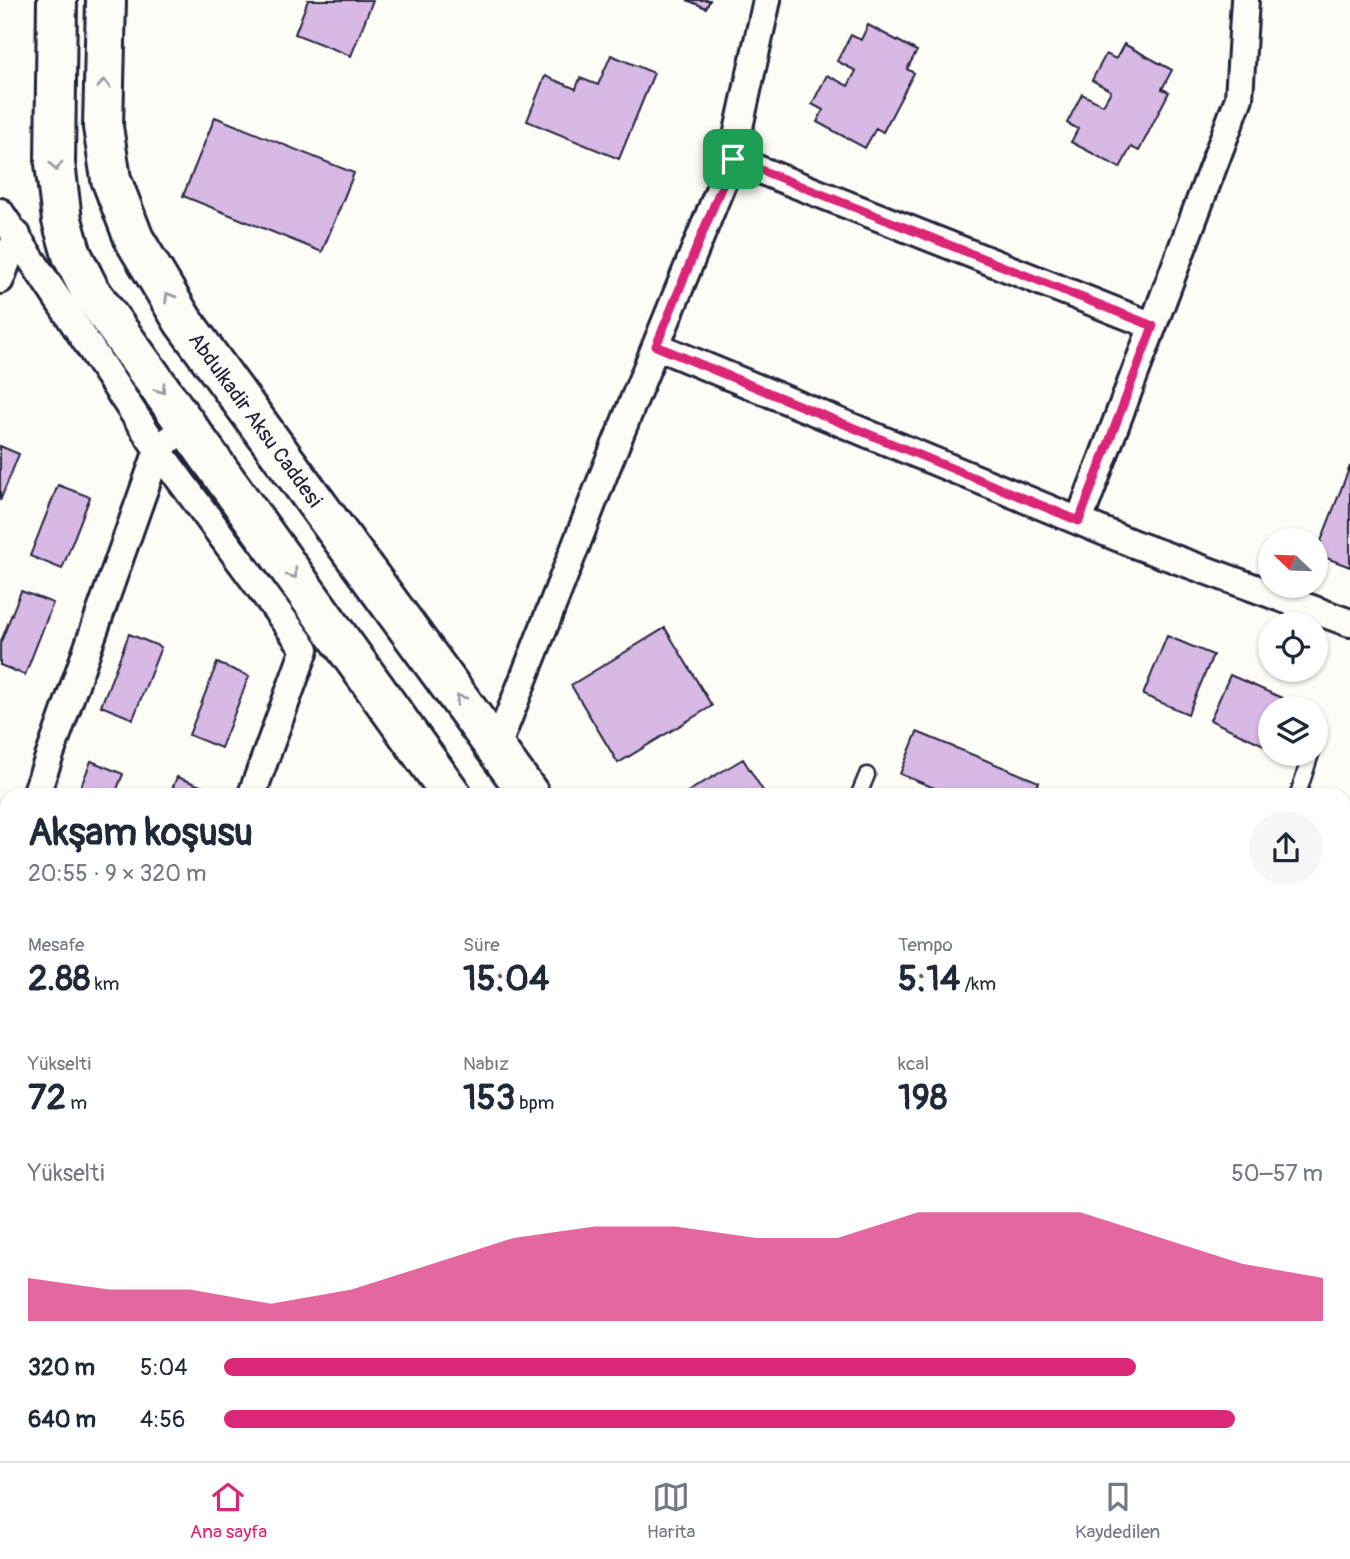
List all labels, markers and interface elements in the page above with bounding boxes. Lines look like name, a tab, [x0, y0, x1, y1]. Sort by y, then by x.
one-way arrow	[97, 78, 112, 89]
pin	[703, 129, 763, 189]
icon: arrive	[714, 140, 752, 178]
one-way arrow	[48, 161, 63, 172]
one-way arrow	[164, 292, 177, 305]
street label: Abdulkadir Aksu Caddesi	[182, 327, 328, 513]
one-way arrow	[153, 381, 165, 394]
north arrow	[1258, 528, 1328, 598]
map controls	[1258, 528, 1328, 766]
one-way arrow	[285, 566, 297, 579]
button: locate	[1258, 612, 1328, 682]
one-way arrow	[456, 695, 469, 707]
button: layers	[1258, 696, 1328, 766]
text: Akşam koşusu	[28, 809, 253, 857]
button: share	[1249, 811, 1323, 885]
text: 20:55 · 9 × 320 m	[28, 859, 206, 888]
text: Mesafe	[28, 933, 84, 957]
text: Süre	[463, 933, 500, 957]
text: Tempo	[898, 933, 953, 957]
text: 2.88	[28, 957, 91, 1001]
text: 15:04	[463, 957, 549, 1001]
text: 5:14	[898, 957, 960, 1001]
text: km	[91, 972, 119, 996]
text: /km	[960, 972, 996, 996]
text: Yükselti	[28, 1052, 91, 1076]
text: Nabız	[463, 1052, 509, 1076]
text: kcal	[898, 1052, 929, 1076]
text: 72	[28, 1076, 66, 1120]
text: 153	[463, 1076, 515, 1120]
text: 198	[898, 1076, 947, 1120]
text: m	[66, 1091, 87, 1115]
text: bpm	[515, 1091, 554, 1115]
text: Yükselti	[28, 1159, 105, 1188]
text: 50–57 m	[1231, 1159, 1323, 1188]
text: 320 m	[28, 1353, 95, 1382]
text: 5:04	[140, 1353, 188, 1382]
text: 640 m	[28, 1405, 96, 1434]
text: 4:56	[140, 1405, 185, 1434]
tab: Ana sayfa	[190, 1478, 267, 1544]
tab: Harita	[647, 1478, 695, 1544]
tab: Kaydedilen	[1075, 1478, 1160, 1544]

